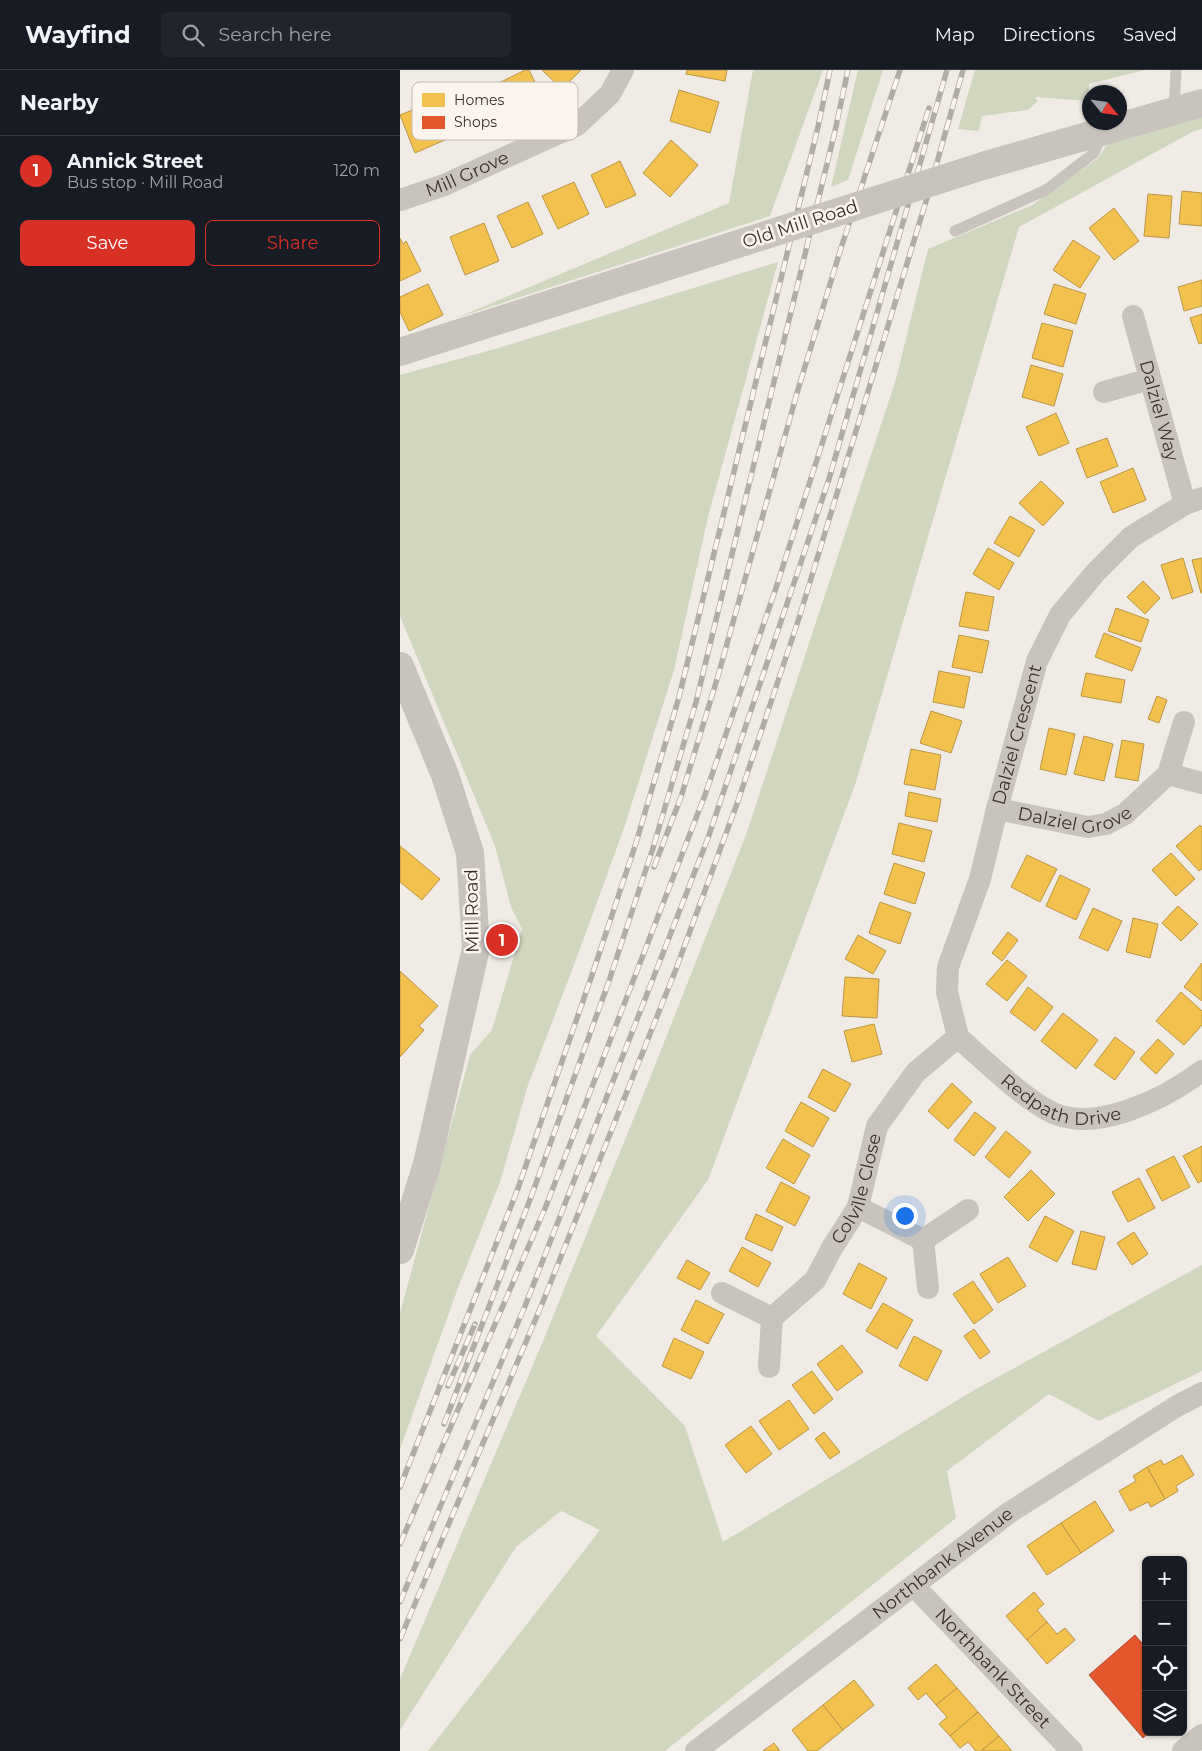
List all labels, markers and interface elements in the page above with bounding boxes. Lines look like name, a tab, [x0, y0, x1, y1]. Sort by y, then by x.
search box	[161, 12, 511, 57]
text: Wayfind	[25, 20, 131, 49]
icon: search	[179, 21, 207, 49]
text: Search here	[219, 23, 332, 46]
text: Map	[935, 24, 975, 46]
text: Directions	[1003, 24, 1095, 46]
text: Saved	[1123, 24, 1177, 46]
legend	[412, 82, 578, 140]
north arrow	[1082, 85, 1127, 130]
text: Nearby	[20, 90, 99, 115]
text: Homes	[454, 91, 504, 109]
text: Shops	[454, 113, 497, 131]
street label: Mill Grove	[423, 146, 512, 202]
text: Annick Street	[67, 150, 203, 173]
text: 1	[33, 161, 39, 180]
text: 120 m	[333, 161, 380, 180]
text: Bus stop · Mill Road	[67, 173, 223, 192]
street label: Old Mill Road	[739, 195, 861, 253]
button: Save	[20, 220, 195, 266]
button: Share	[205, 220, 380, 266]
street label: Dalziel Way	[1135, 357, 1184, 464]
street label: Dalziel Crescent	[988, 662, 1047, 807]
street label: Dalziel Grove	[1016, 802, 1137, 839]
street label: Mill Road	[460, 869, 484, 953]
pin: 1	[486, 921, 518, 959]
street label: Redpath Drive	[996, 1069, 1124, 1130]
street label: Colville Close	[826, 1131, 886, 1248]
your location	[892, 1203, 918, 1229]
street label: Northbank Avenue	[868, 1503, 1018, 1624]
map controls	[1142, 1556, 1187, 1736]
button: +	[1142, 1556, 1187, 1601]
button: −	[1142, 1601, 1187, 1646]
street label: Northbank Street	[930, 1604, 1055, 1733]
button: locate	[1142, 1646, 1187, 1691]
button: layers	[1142, 1691, 1187, 1736]

